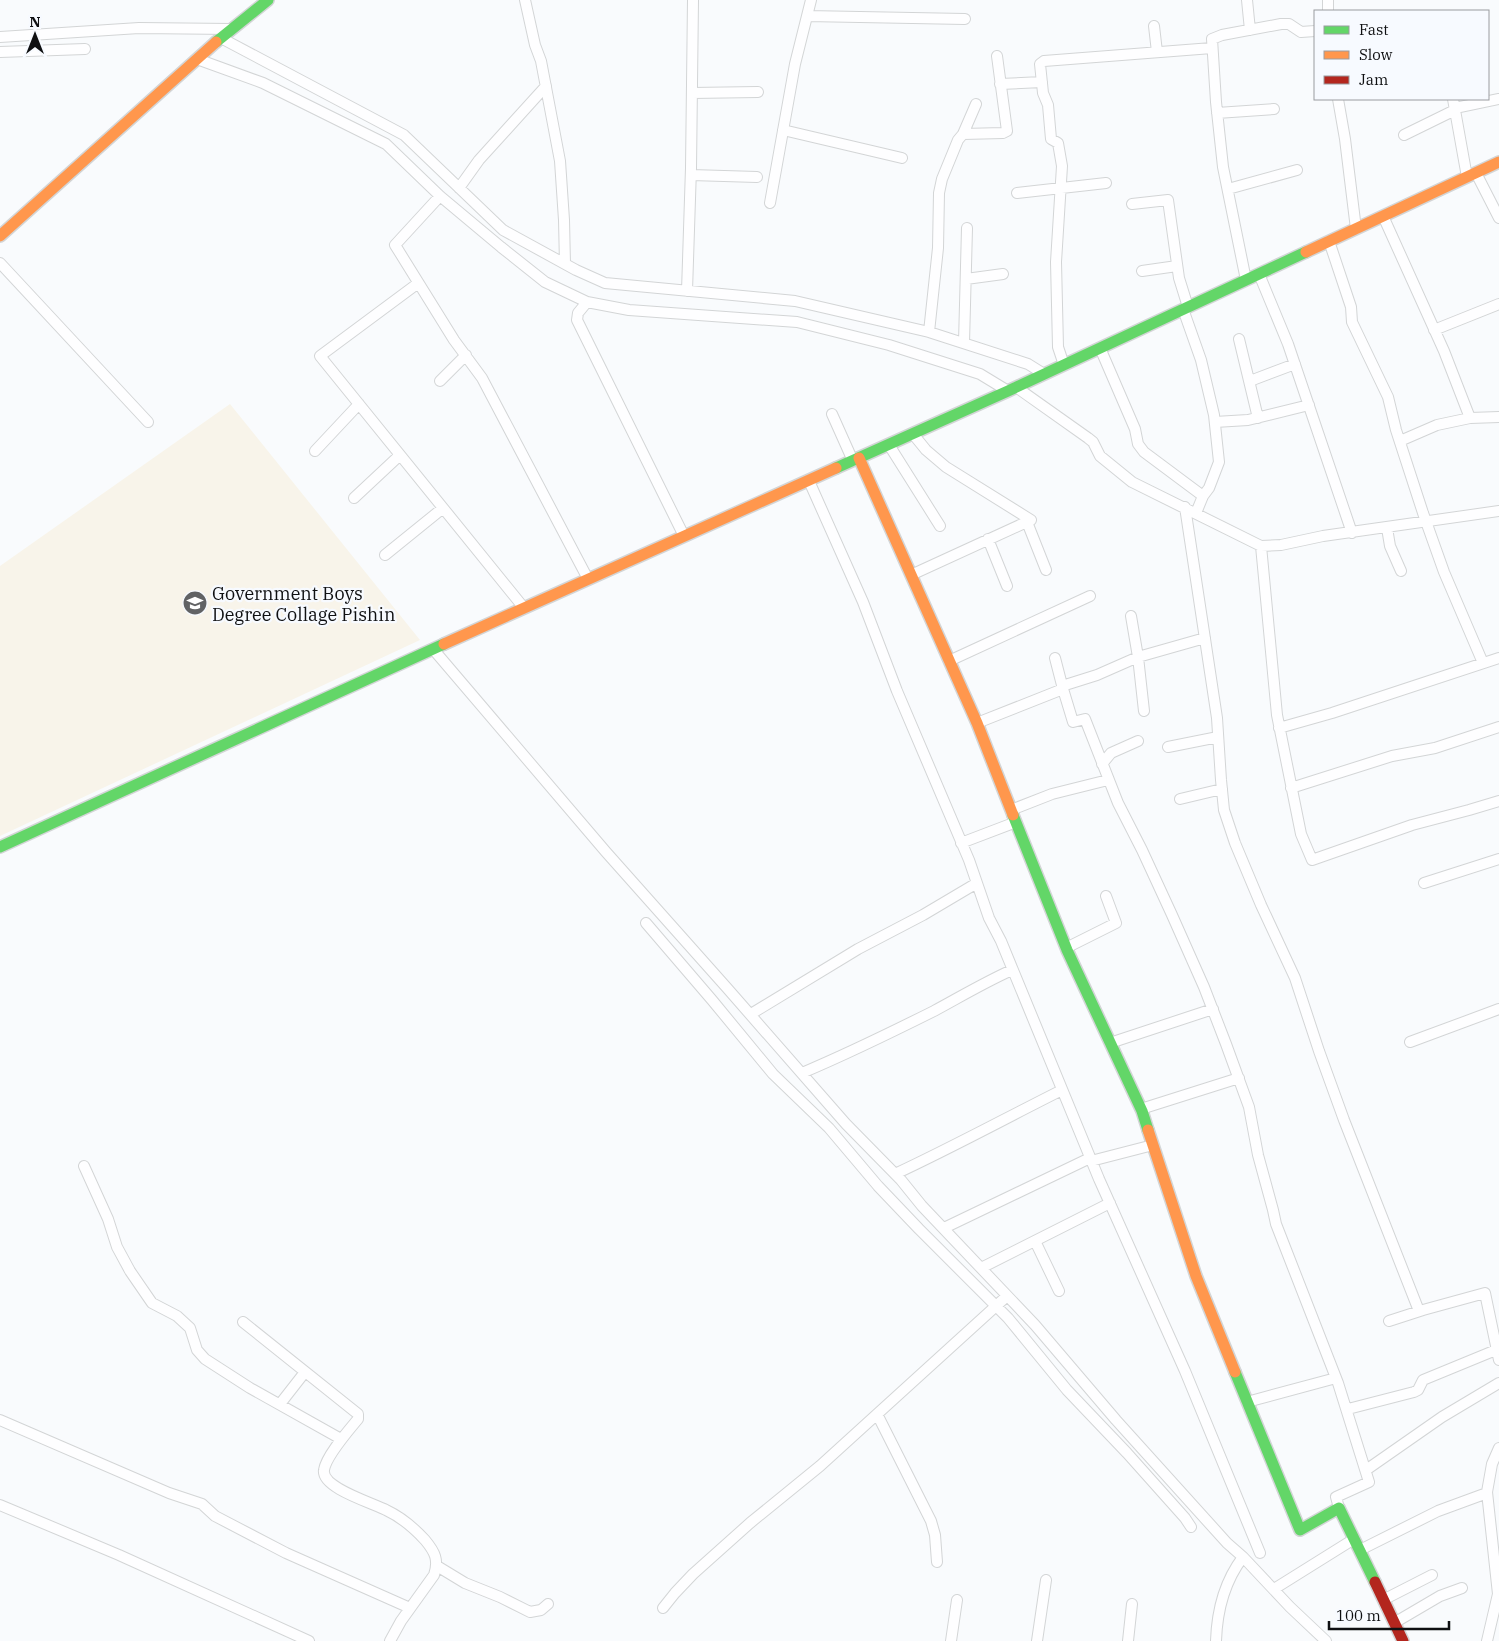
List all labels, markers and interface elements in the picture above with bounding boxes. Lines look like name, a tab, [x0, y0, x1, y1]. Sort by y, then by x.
north arrow	[10, 10, 60, 60]
legend	[1314, 10, 1489, 100]
text: N	[29, 13, 41, 31]
text: Fast	[1359, 20, 1389, 39]
text: Slow	[1359, 45, 1393, 64]
text: Jam	[1359, 70, 1388, 89]
place label: Government Boys Degree Collage Pishin	[212, 582, 395, 626]
school or university icon: Government Boys Degree Collage Pishin	[182, 590, 208, 616]
scale bar	[1329, 1598, 1449, 1630]
text: 100 m	[1336, 1606, 1381, 1625]

